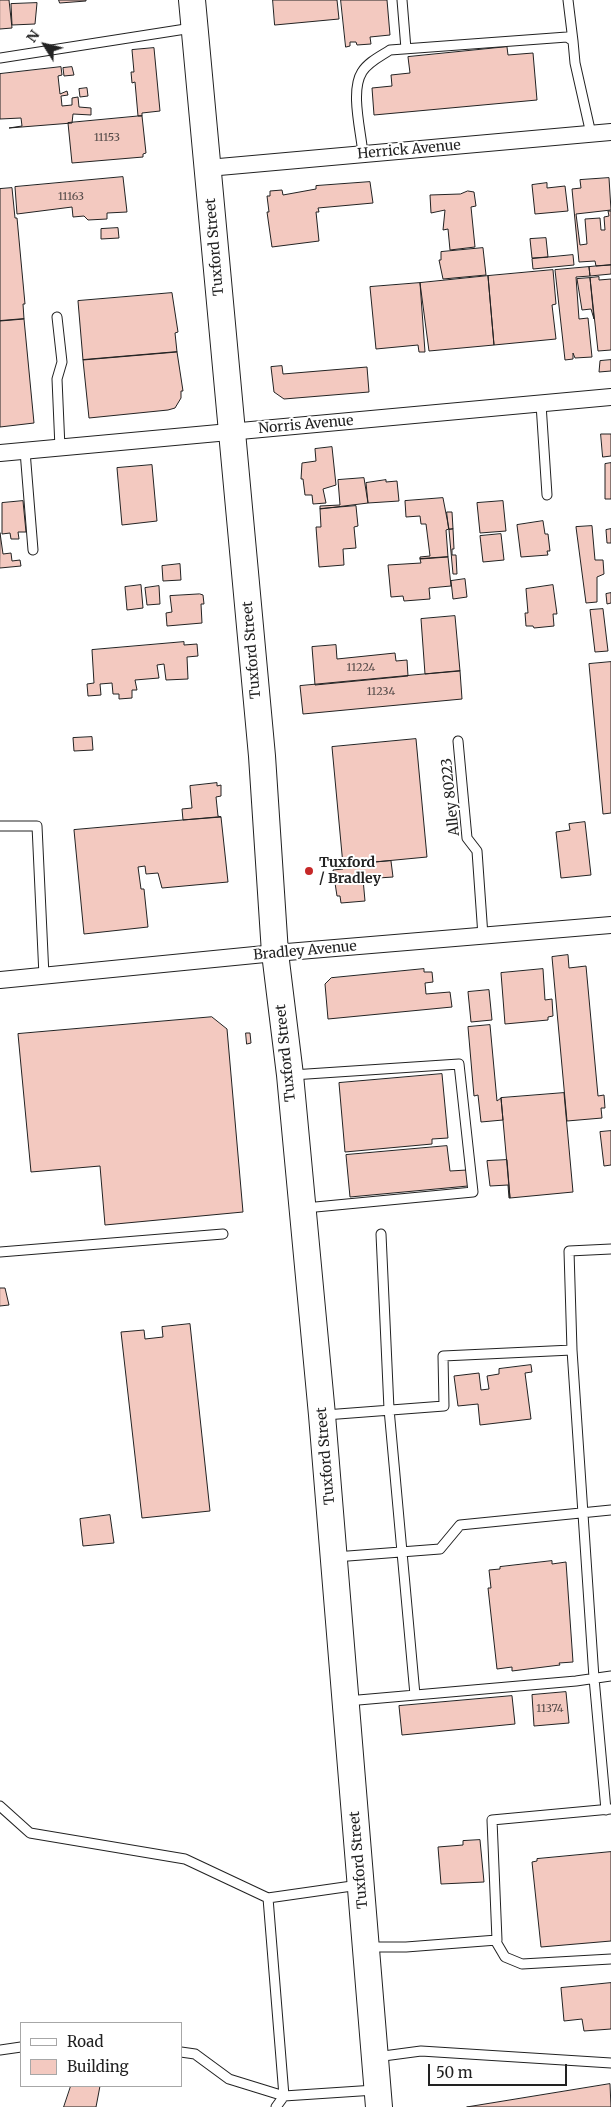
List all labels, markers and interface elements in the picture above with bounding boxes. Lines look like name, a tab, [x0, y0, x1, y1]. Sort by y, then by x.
north arrow	[20, 20, 70, 70]
text: N	[22, 26, 43, 46]
house number: 11153	[94, 131, 120, 145]
street label: Herrick Avenue	[357, 137, 461, 163]
house number: 11163	[58, 190, 84, 204]
street label: Tuxford Street	[202, 198, 228, 296]
street label: Norris Avenue	[258, 412, 354, 438]
street label: Tuxford Street	[239, 601, 265, 699]
house number: 11224	[347, 661, 375, 675]
house number: 11234	[367, 685, 395, 699]
street label: Alley 80223	[439, 757, 463, 837]
place label: Tuxford / Bradley	[319, 855, 381, 888]
marker: Tuxford / Bradley	[303, 865, 315, 877]
street label: Bradley Avenue	[253, 938, 357, 964]
street label: Tuxford Street	[273, 1003, 299, 1103]
street label: Tuxford Street	[313, 1407, 339, 1505]
house number: 11374	[536, 1702, 564, 1716]
street label: Tuxford Street	[346, 1811, 372, 1909]
legend	[20, 2022, 182, 2087]
text: Road	[67, 2032, 103, 2051]
scale bar	[431, 2054, 570, 2086]
text: Building	[67, 2057, 129, 2076]
text: 50 m	[436, 2063, 473, 2082]

